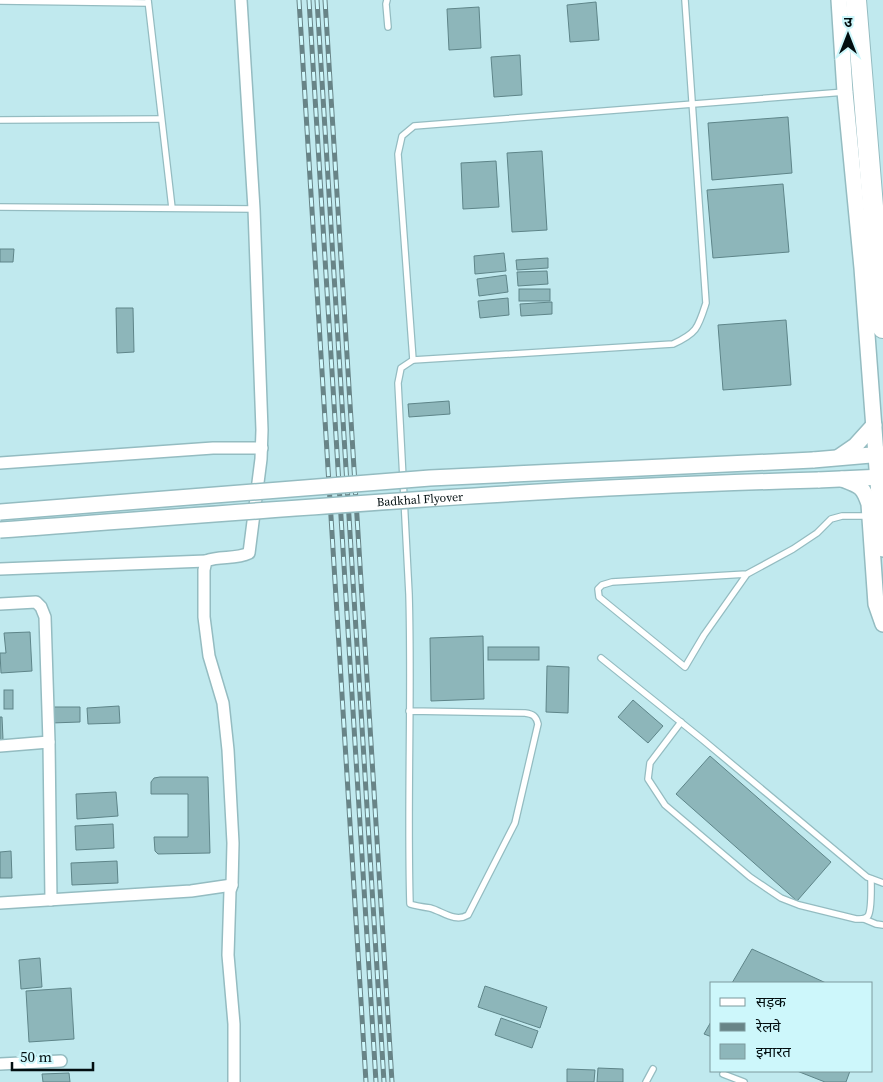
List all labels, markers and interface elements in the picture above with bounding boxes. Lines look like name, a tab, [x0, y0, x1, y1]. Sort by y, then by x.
north arrow	[823, 10, 873, 60]
text: उ	[844, 12, 853, 32]
street label: Badkhal Flyover	[376, 489, 464, 510]
legend	[710, 982, 873, 1072]
text: सड़क	[756, 991, 786, 1012]
text: रेलवे	[755, 1016, 781, 1037]
scale bar	[12, 1040, 94, 1072]
text: इमारत	[756, 1041, 791, 1062]
text: 50 m	[20, 1046, 52, 1067]

